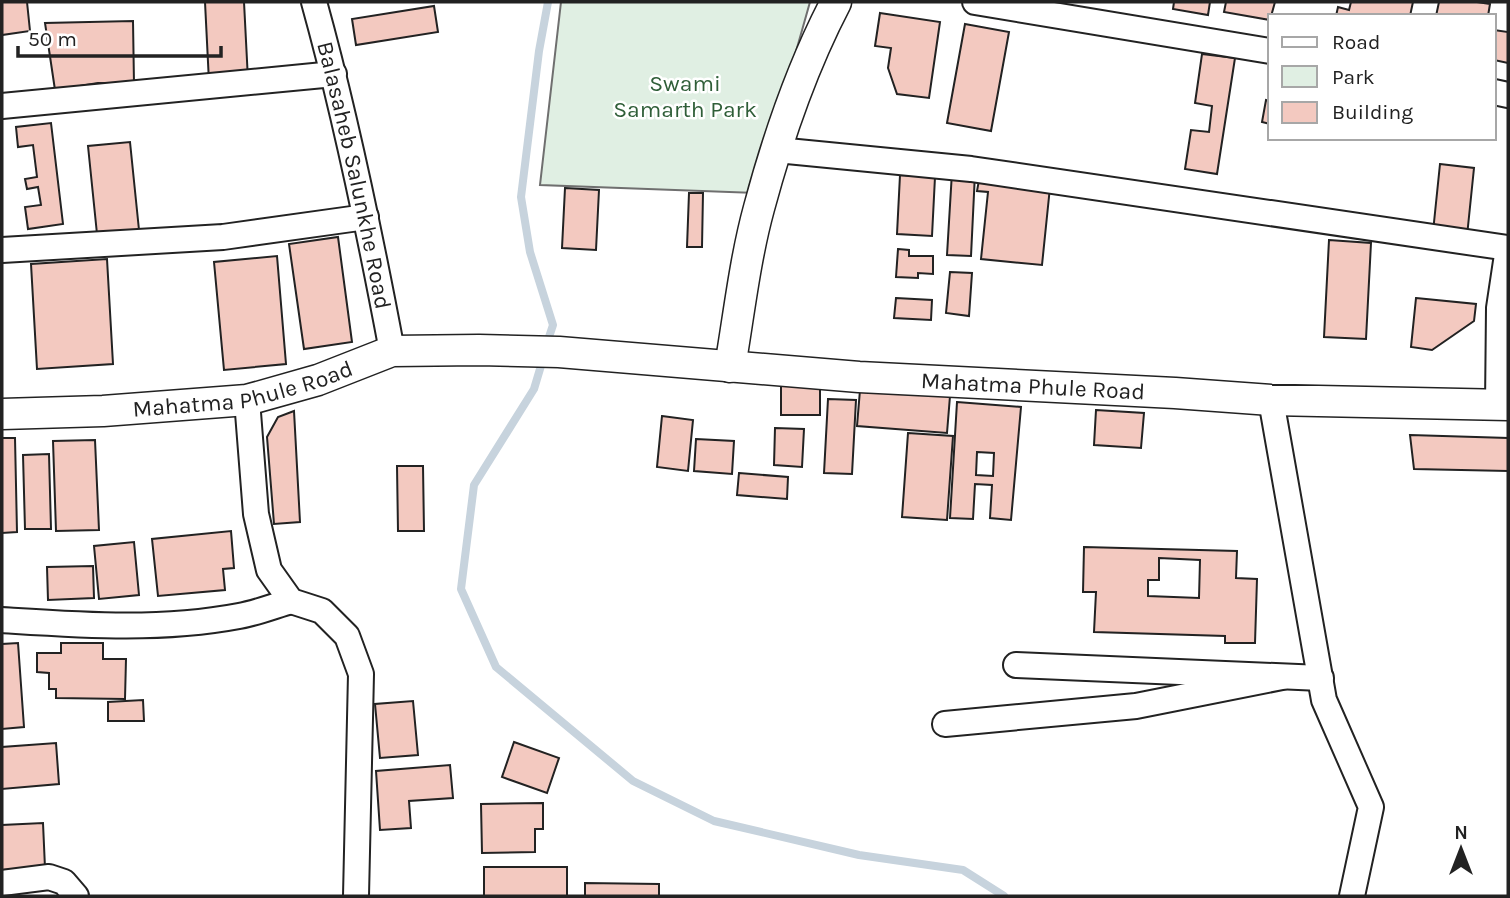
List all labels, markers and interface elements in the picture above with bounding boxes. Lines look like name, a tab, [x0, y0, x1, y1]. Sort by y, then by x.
scale bar	[18, 14, 220, 58]
legend	[1268, 14, 1496, 140]
text: 50 m	[28, 27, 77, 51]
text: Road	[1332, 30, 1380, 54]
street label: Balasaheb Salunkhe Road	[311, 38, 397, 312]
text: Park	[1332, 65, 1375, 89]
park label: Swami Samarth Park	[613, 70, 757, 123]
text: Building	[1332, 100, 1413, 124]
street label: Mahatma Phule Road	[132, 355, 357, 423]
street label: Mahatma Phule Road	[920, 367, 1146, 405]
north arrow	[1426, 814, 1496, 884]
text: N	[1454, 822, 1468, 844]

